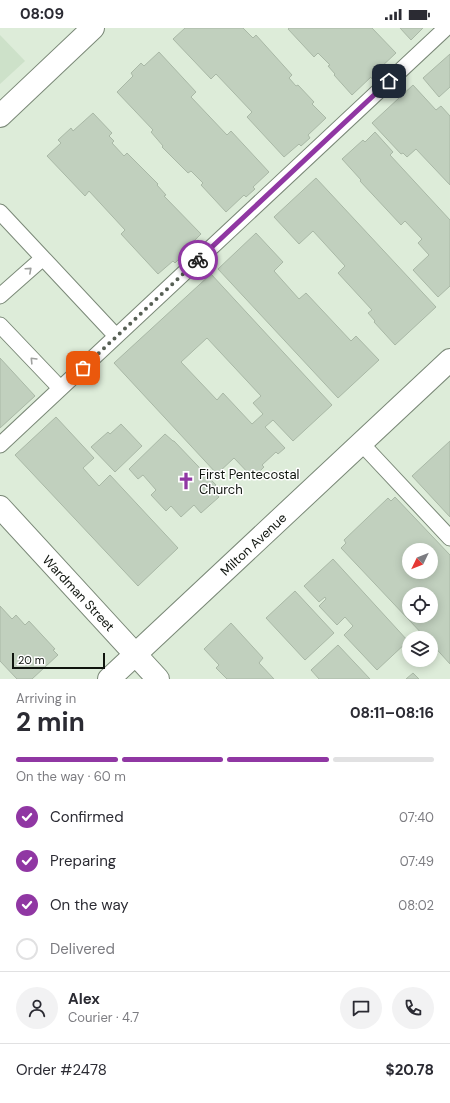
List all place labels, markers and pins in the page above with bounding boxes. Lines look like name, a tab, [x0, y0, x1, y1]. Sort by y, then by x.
pin	[372, 64, 406, 98]
pin	[66, 351, 100, 385]
place label: First Pentecostal Church	[199, 466, 299, 498]
church icon: First Pentecostal Church	[176, 471, 196, 491]

